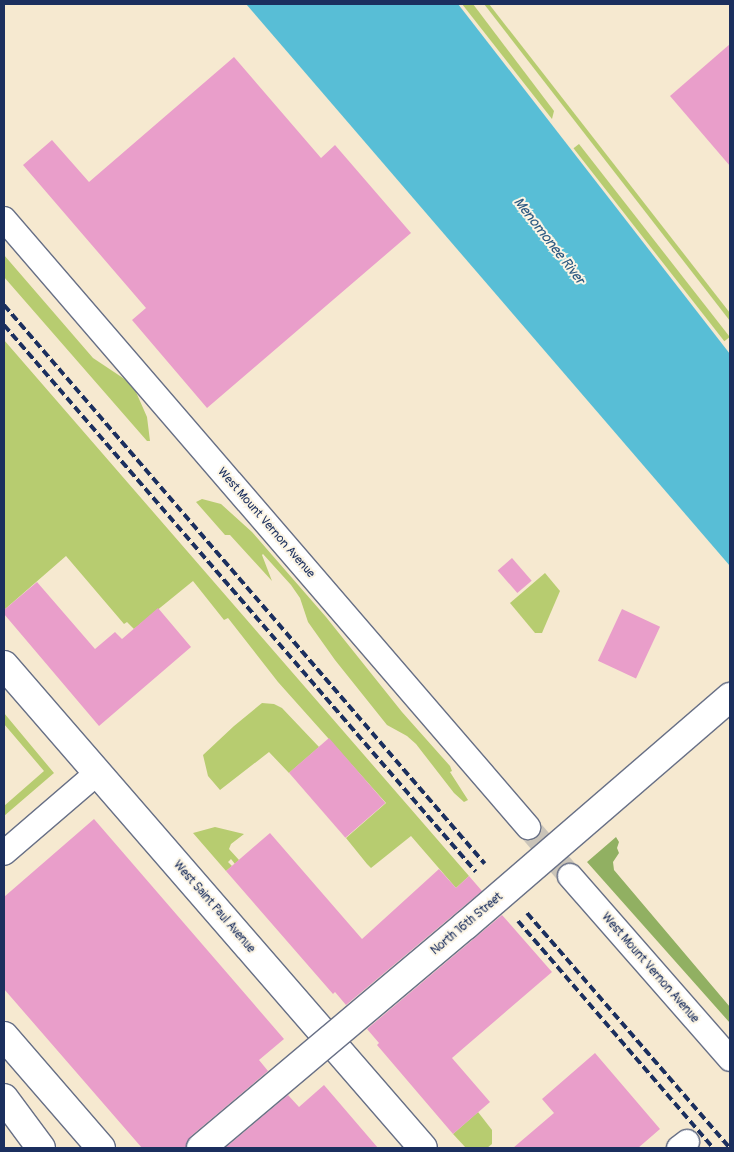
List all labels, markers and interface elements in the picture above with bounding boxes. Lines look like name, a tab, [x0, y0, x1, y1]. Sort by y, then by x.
water label: Menomonee River	[510, 194, 588, 288]
street label: West Mount Vernon Avenue	[214, 465, 318, 581]
street label: West Saint Paul Avenue	[170, 858, 258, 956]
street label: North 16th Street	[428, 890, 506, 958]
street label: West Mount Vernon Avenue	[598, 910, 702, 1026]

